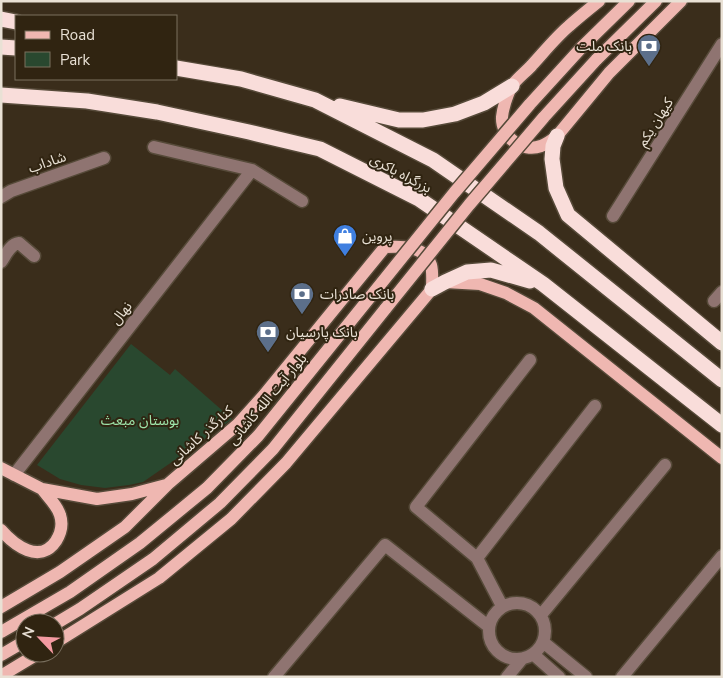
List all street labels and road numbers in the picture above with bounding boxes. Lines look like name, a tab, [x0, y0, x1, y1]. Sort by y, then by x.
street label: کیهان یکم	[633, 94, 679, 151]
street label: شاداب	[26, 147, 69, 178]
street label: بزرگراه باکری	[367, 149, 435, 198]
street label: نهال	[106, 298, 137, 329]
street label: بلوار آیت الله کاشانی	[224, 350, 311, 449]
street label: کنارگذر کاشانی	[165, 401, 238, 469]

